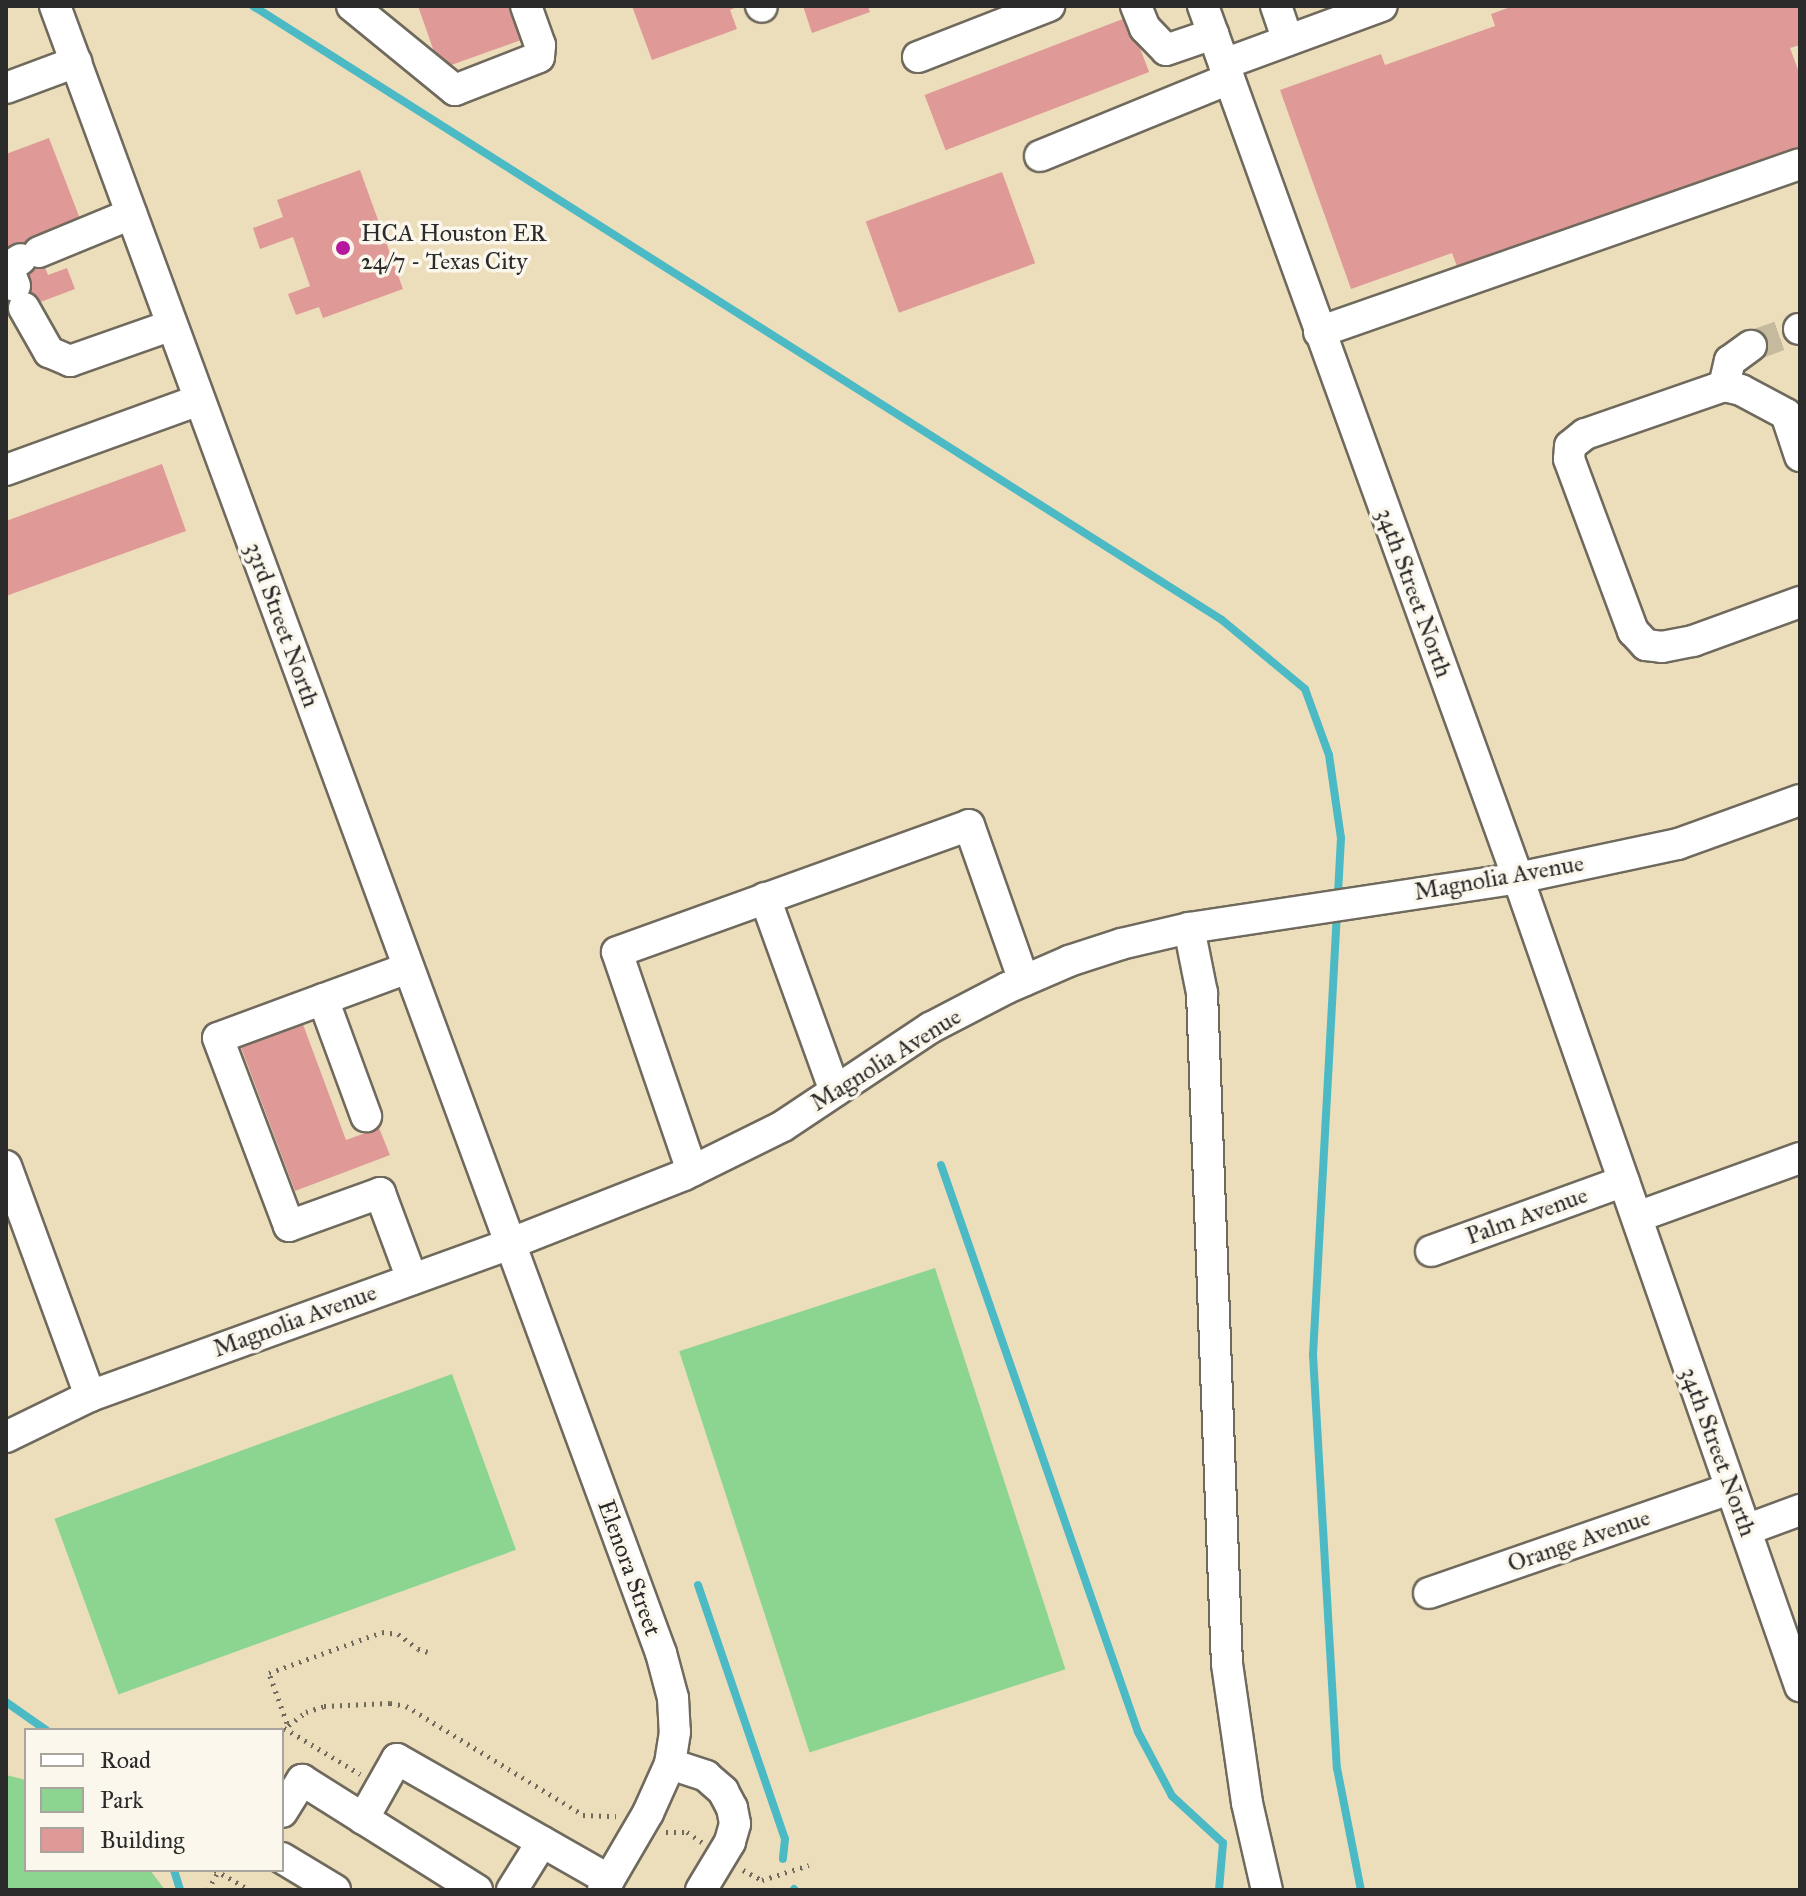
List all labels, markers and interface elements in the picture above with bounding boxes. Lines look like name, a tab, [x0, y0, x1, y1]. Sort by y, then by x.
place label: HCA Houston ER 24/7 - Texas City	[361, 220, 546, 276]
marker: HCA Houston ER 24/7 - Texas City	[332, 237, 354, 259]
street label: 34th Street North	[1370, 505, 1458, 681]
street label: 33rd Street North	[239, 539, 325, 711]
street label: Magnolia Avenue	[1412, 849, 1586, 907]
street label: Magnolia Avenue	[806, 1002, 966, 1118]
street label: Palm Avenue	[1462, 1181, 1592, 1251]
street label: Magnolia Avenue	[209, 1278, 381, 1364]
street label: 34th Street North	[1674, 1364, 1762, 1540]
street label: Elenora Street	[591, 1496, 667, 1640]
street label: Orange Avenue	[1504, 1503, 1654, 1579]
legend	[24, 1728, 284, 1872]
text: Road	[100, 1745, 151, 1775]
text: Park	[100, 1785, 143, 1815]
text: Building	[100, 1825, 185, 1855]

